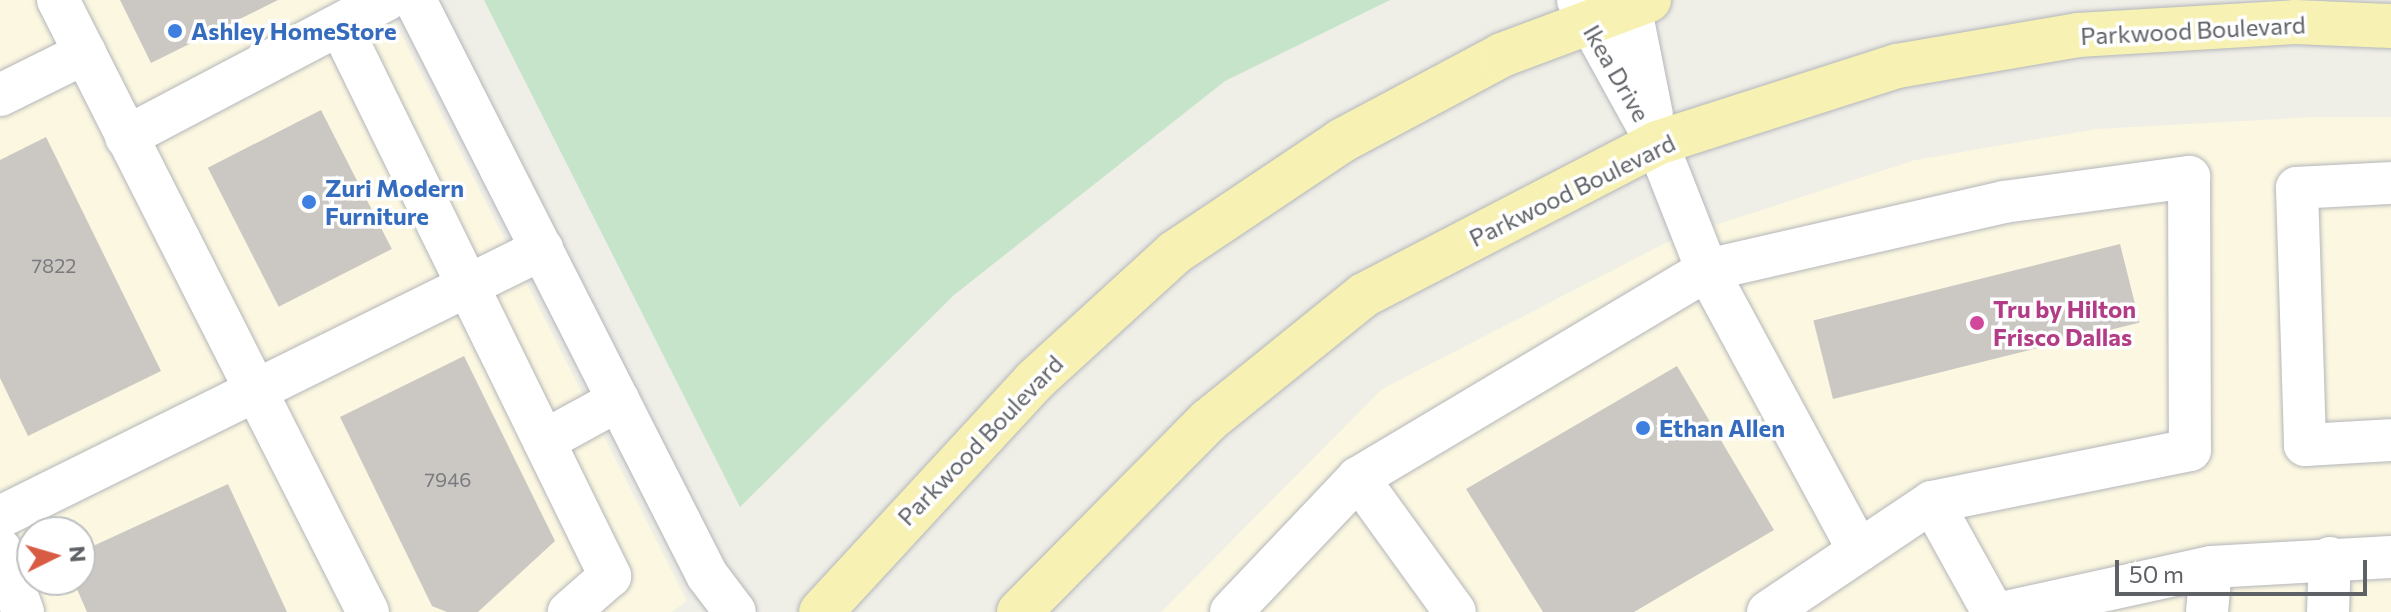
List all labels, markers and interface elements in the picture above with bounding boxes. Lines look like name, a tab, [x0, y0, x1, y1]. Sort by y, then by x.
street label: Parkwood Boulevard	[2080, 10, 2306, 50]
place label: Ashley HomeStore	[191, 17, 397, 45]
street label: Ikea Drive	[1578, 19, 1656, 127]
marker: Ashley HomeStore	[166, 22, 184, 40]
street label: Parkwood Boulevard	[1464, 128, 1680, 252]
place label: Zuri Modern Furniture	[325, 174, 464, 230]
marker: Zuri Modern Furniture	[300, 193, 318, 211]
house number: 7822	[32, 253, 76, 277]
place label: Tru by Hilton Frisco Dallas	[1993, 295, 2136, 351]
marker: Tru by Hilton Frisco Dallas	[1968, 314, 1986, 332]
street label: Parkwood Boulevard	[891, 349, 1069, 531]
place label: Ethan Allen	[1659, 414, 1785, 442]
marker: Ethan Allen	[1634, 419, 1652, 437]
house number: 7946	[425, 467, 471, 491]
north arrow	[16, 516, 96, 596]
scale bar	[2119, 544, 2371, 594]
text: N	[64, 545, 93, 563]
text: 50 m	[2129, 559, 2184, 588]

